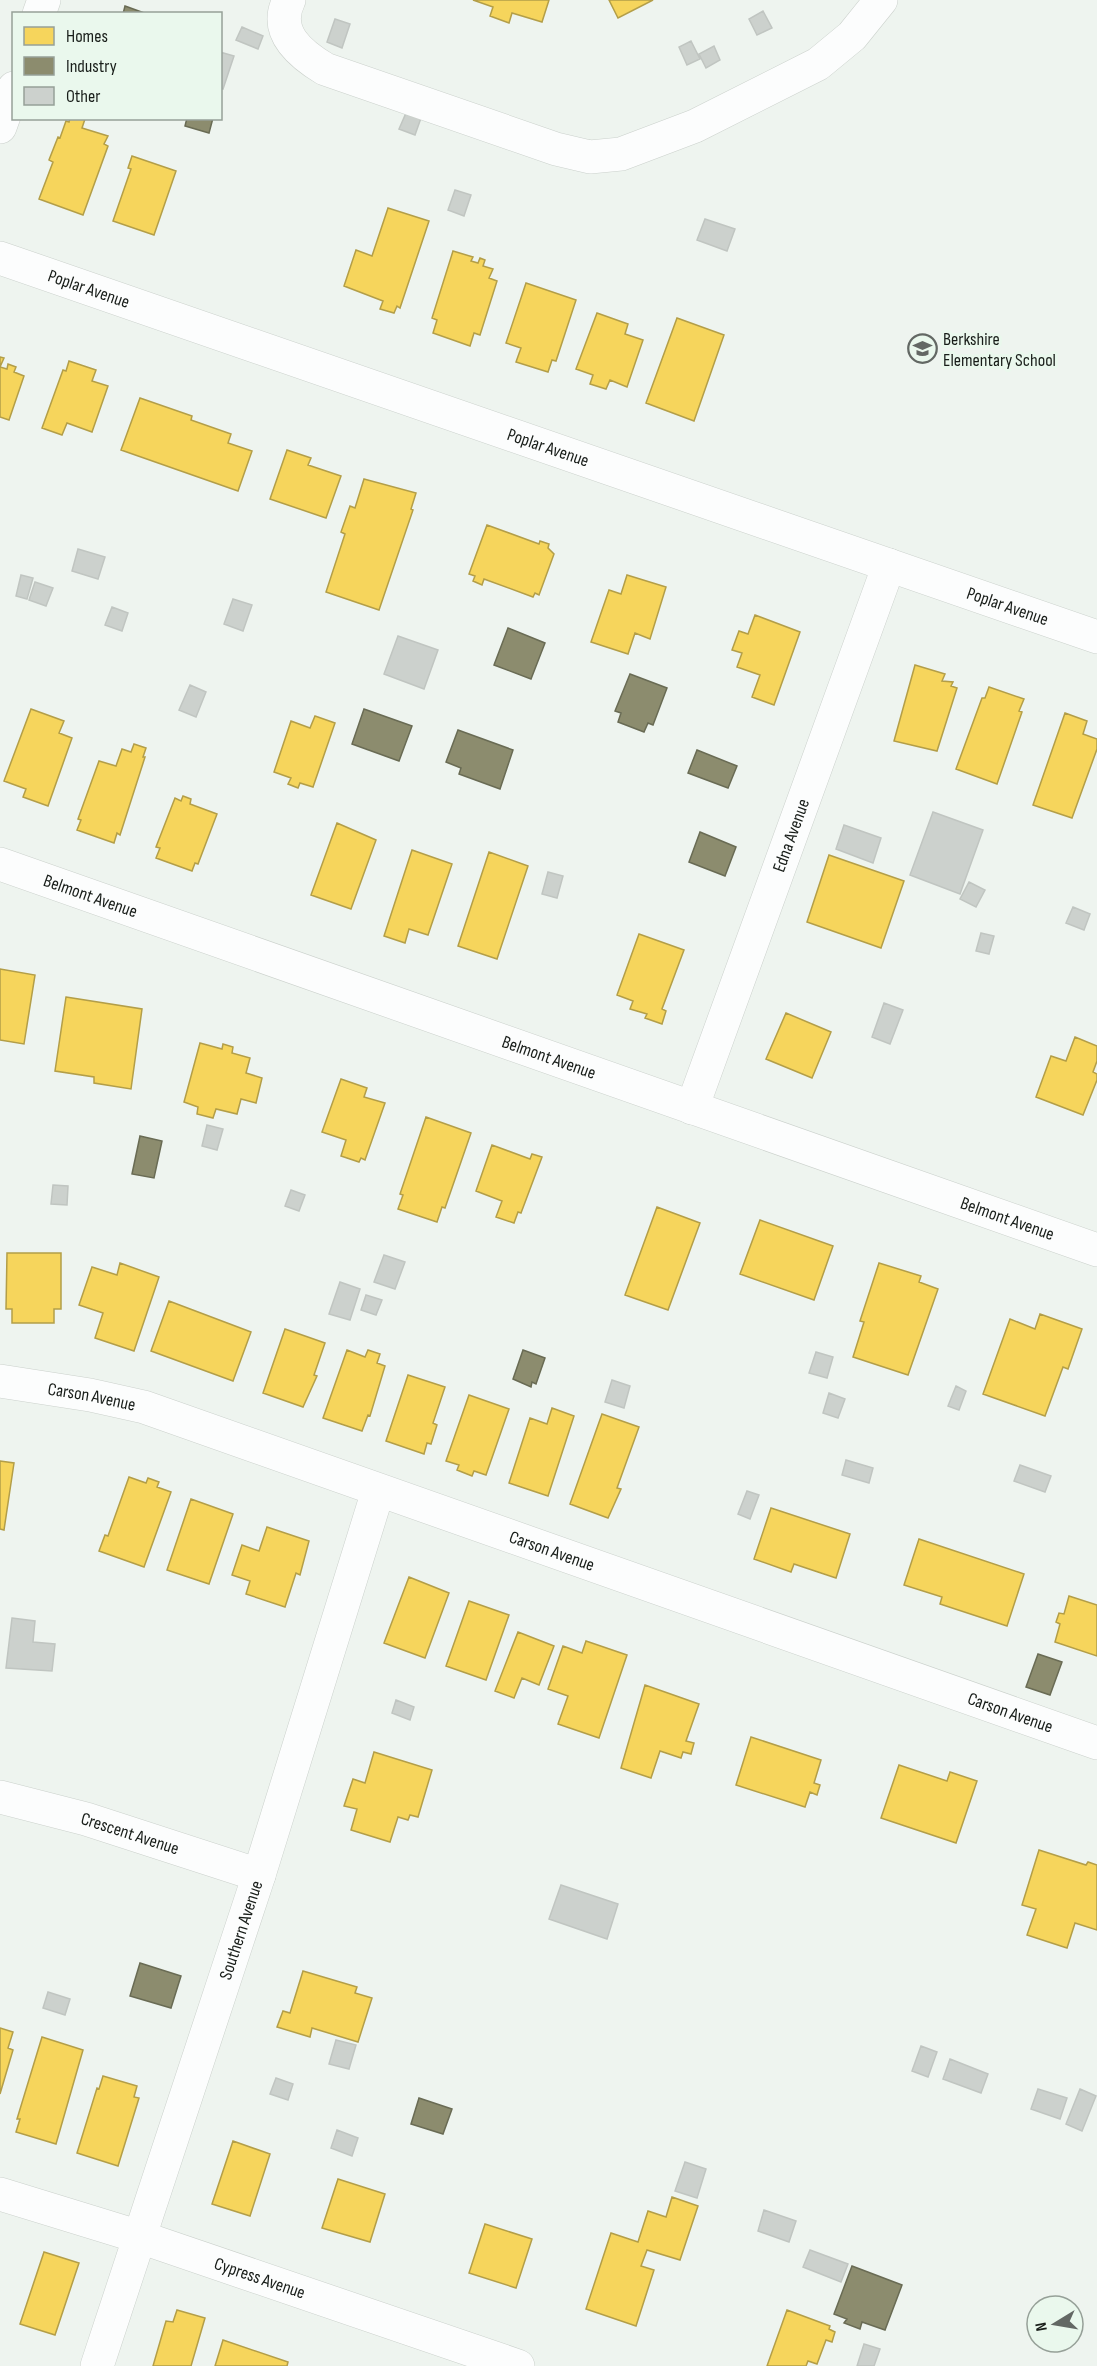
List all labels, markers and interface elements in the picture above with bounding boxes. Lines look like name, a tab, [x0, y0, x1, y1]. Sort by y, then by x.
legend	[12, 12, 222, 120]
text: Homes	[66, 26, 108, 47]
text: Industry	[66, 56, 117, 77]
text: Other	[66, 86, 100, 107]
street label: Poplar Avenue	[45, 265, 132, 312]
place label: Berkshire Elementary School	[943, 329, 1056, 371]
school or university icon: Berkshire Elementary School	[906, 333, 938, 365]
street label: Poplar Avenue	[505, 424, 592, 471]
street label: Poplar Avenue	[964, 582, 1051, 630]
street label: Edna Avenue	[768, 796, 814, 875]
street label: Belmont Avenue	[41, 870, 140, 922]
street label: Belmont Avenue	[499, 1031, 599, 1083]
street label: Belmont Avenue	[958, 1192, 1057, 1245]
street label: Carson Avenue	[46, 1378, 138, 1415]
street label: Carson Avenue	[507, 1526, 597, 1576]
street label: Carson Avenue	[965, 1688, 1056, 1737]
street label: Crescent Avenue	[79, 1808, 182, 1859]
street label: Southern Avenue	[215, 1878, 267, 1982]
street label: Cypress Avenue	[211, 2253, 308, 2303]
north arrow	[1025, 2294, 1085, 2354]
text: N	[1032, 2321, 1052, 2333]

